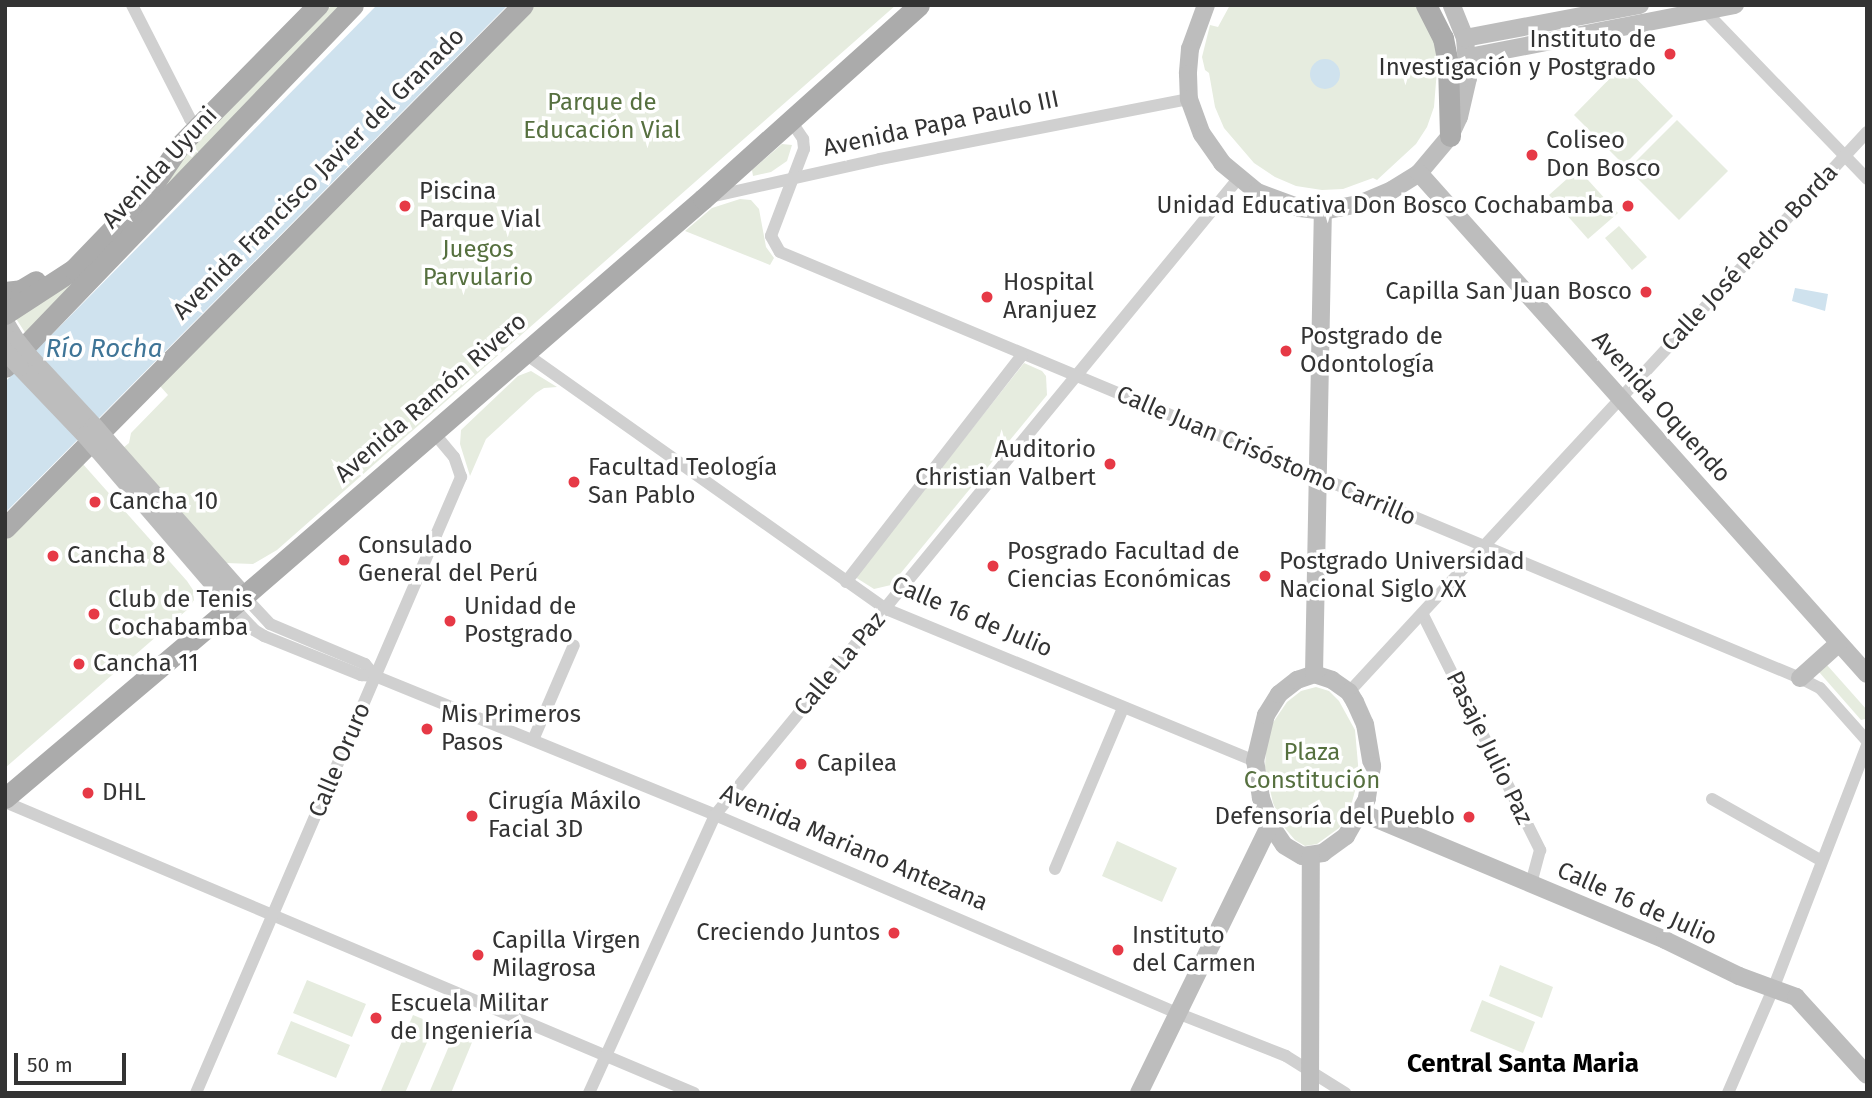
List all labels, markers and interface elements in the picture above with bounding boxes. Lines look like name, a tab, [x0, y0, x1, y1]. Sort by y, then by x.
street label: Avenida Francisco Javier del Granado	[167, 22, 471, 326]
place label: Instituto de Investigación y Postgrado	[1379, 26, 1656, 82]
marker: Instituto de Investigación y Postgrado	[1662, 46, 1678, 62]
street label: Avenida Papa Paulo III	[820, 85, 1062, 163]
park label: Parque de Educación Vial	[523, 89, 681, 145]
street label: Avenida Uyuni	[96, 101, 224, 235]
place label: Coliseo Don Bosco	[1546, 127, 1661, 183]
marker: Coliseo Don Bosco	[1524, 147, 1540, 163]
street label: Calle José Pedro Borda	[1656, 158, 1844, 358]
place label: Piscina Parque Vial	[419, 178, 541, 234]
place label: Unidad Educativa Don Bosco Cochabamba	[1157, 192, 1614, 220]
marker: Piscina Parque Vial	[397, 198, 413, 214]
marker: Unidad Educativa Don Bosco Cochabamba	[1620, 198, 1636, 214]
park label: Juegos Parvulario	[423, 236, 533, 292]
place label: Hospital Aranjuez	[1003, 269, 1096, 325]
place label: Capilla San Juan Bosco	[1385, 278, 1632, 306]
marker: Capilla San Juan Bosco	[1638, 284, 1654, 300]
marker: Hospital Aranjuez	[977, 287, 997, 307]
street label: Avenida Ramón Rivero	[329, 307, 533, 489]
place label: Postgrado de Odontología	[1300, 323, 1443, 379]
street label: Avenida Oquendo	[1586, 325, 1736, 489]
water label: Río Rocha	[46, 333, 162, 365]
marker: Postgrado de Odontología	[1278, 343, 1294, 359]
street label: Calle Juan Crisóstomo Carrillo	[1112, 380, 1420, 532]
place label: Auditorio Christian Valbert	[915, 436, 1096, 492]
place label: Facultad Teología San Pablo	[588, 454, 777, 510]
marker: Auditorio Christian Valbert	[1102, 456, 1118, 472]
marker: Facultad Teología San Pablo	[566, 474, 582, 490]
place label: Cancha 10	[109, 488, 218, 516]
marker: Cancha 10	[87, 494, 103, 510]
place label: Consulado General del Perú	[358, 532, 538, 588]
place label: Posgrado Facultad de Ciencias Económicas	[1007, 538, 1239, 594]
place label: Cancha 8	[67, 542, 165, 570]
marker: Cancha 8	[45, 548, 61, 564]
place label: Postgrado Universidad Nacional Siglo XX	[1279, 548, 1525, 604]
marker: Consulado General del Perú	[336, 552, 352, 568]
marker: Posgrado Facultad de Ciencias Económicas	[985, 558, 1001, 574]
marker: Postgrado Universidad Nacional Siglo XX	[1257, 568, 1273, 584]
street label: Calle 16 de Julio	[887, 570, 1057, 664]
place label: Club de Tenis Cochabamba	[108, 586, 253, 642]
place label: Unidad de Postgrado	[464, 593, 576, 649]
marker: Club de Tenis Cochabamba	[86, 606, 102, 622]
street label: Calle La Paz	[788, 606, 892, 722]
marker: Unidad de Postgrado	[442, 613, 458, 629]
place label: Cancha 11	[93, 650, 199, 678]
marker: Cancha 11	[71, 656, 87, 672]
street label: Pasaje Julio Paz	[1439, 667, 1539, 829]
street label: Calle Oruro	[303, 698, 377, 822]
place label: Mis Primeros Pasos	[441, 701, 581, 757]
marker: Mis Primeros Pasos	[419, 721, 435, 737]
park label: Plaza Constitución	[1244, 739, 1380, 795]
place label: Capilea	[817, 750, 897, 778]
marker: Capilea	[791, 754, 811, 774]
place label: DHL	[102, 779, 146, 807]
street label: Avenida Mariano Antezana	[716, 779, 992, 917]
marker: DHL	[80, 785, 96, 801]
place label: Cirugía Máxilo Facial 3D	[488, 788, 641, 844]
place label: Defensoría del Pueblo	[1214, 803, 1455, 831]
marker: Cirugía Máxilo Facial 3D	[462, 806, 482, 826]
marker: Defensoría del Pueblo	[1461, 809, 1477, 825]
street label: Calle 16 de Julio	[1553, 856, 1721, 952]
place label: Creciendo Juntos	[696, 919, 880, 947]
place label: Instituto del Carmen	[1132, 922, 1256, 978]
marker: Creciendo Juntos	[886, 925, 902, 941]
place label: Capilla Virgen Milagrosa	[492, 927, 641, 983]
marker: Instituto del Carmen	[1110, 942, 1126, 958]
marker: Capilla Virgen Milagrosa	[470, 947, 486, 963]
place label: Escuela Militar de Ingeniería	[390, 990, 549, 1046]
marker: Escuela Militar de Ingeniería	[368, 1010, 384, 1026]
scale bar	[18, 1038, 130, 1082]
district label: Central Santa Maria	[1407, 1048, 1639, 1080]
text: 50 m	[27, 1052, 73, 1078]

